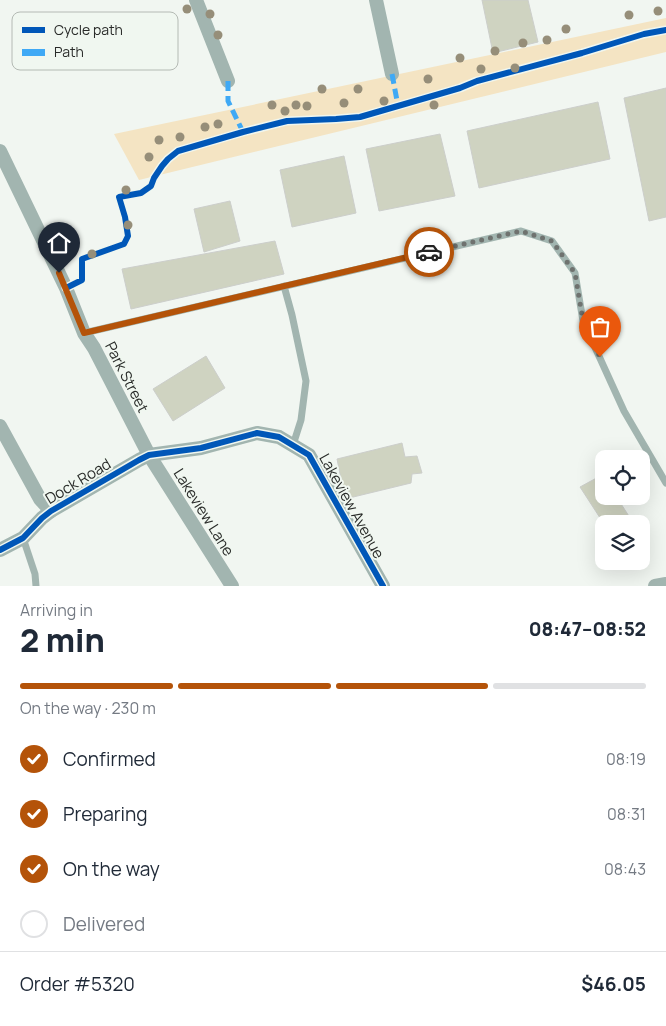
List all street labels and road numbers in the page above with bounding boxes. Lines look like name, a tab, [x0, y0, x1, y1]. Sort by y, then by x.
street label: Park Street	[100, 338, 154, 416]
street label: Lakeview Avenue	[314, 450, 390, 563]
street label: Dock Road	[41, 453, 115, 509]
street label: Lakeview Lane	[169, 464, 239, 560]

